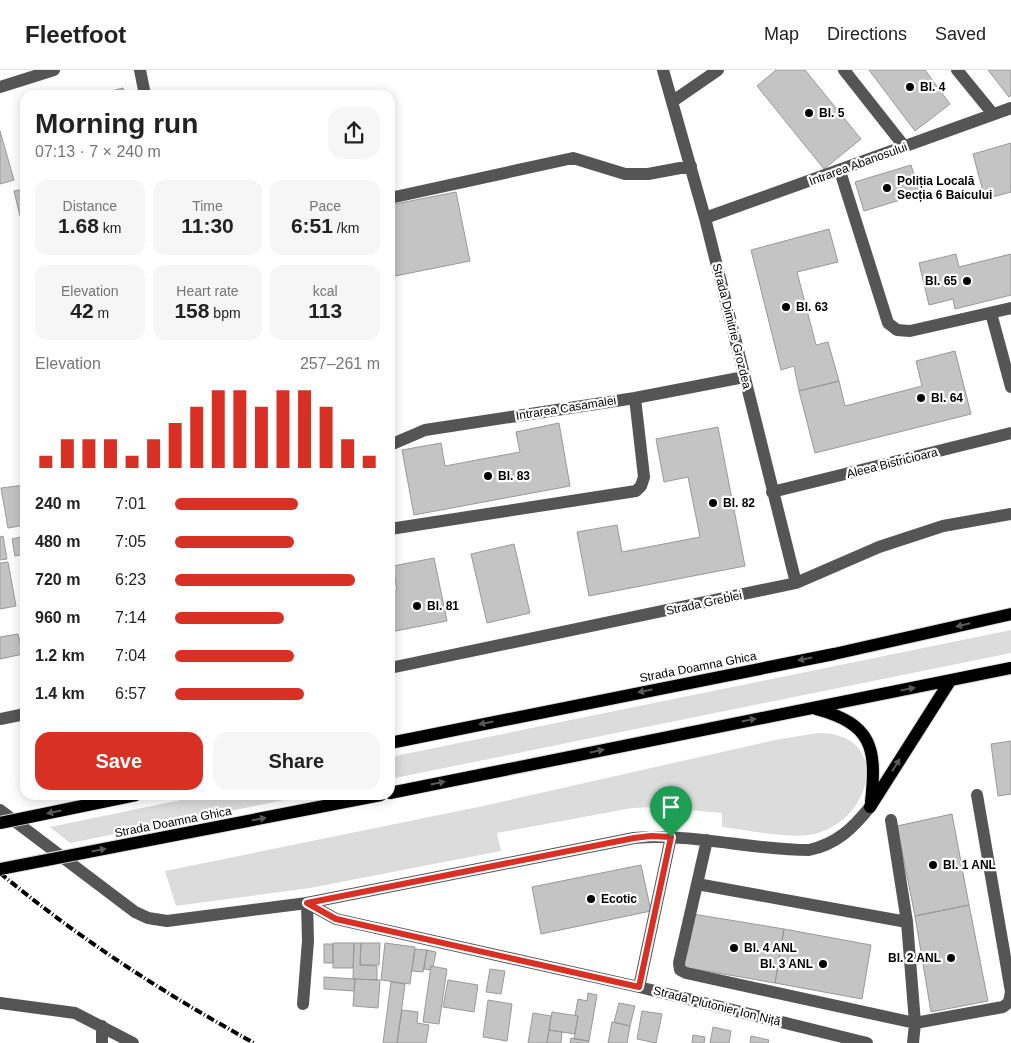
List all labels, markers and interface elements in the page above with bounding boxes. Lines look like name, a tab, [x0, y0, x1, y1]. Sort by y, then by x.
text: Fleetfoot	[25, 21, 126, 48]
text: Map	[764, 24, 799, 44]
text: Directions	[827, 24, 907, 44]
text: Saved	[935, 24, 986, 44]
place label: Bl. 4	[920, 80, 946, 94]
marker: Bl. 4	[904, 81, 916, 93]
place label: Bl. 5	[819, 106, 845, 120]
button: share	[328, 107, 380, 159]
marker: Bl. 5	[803, 107, 815, 119]
text: Morning run	[35, 108, 198, 139]
street label: Intrarea Abanosului	[807, 140, 909, 188]
text: 07:13 · 7 × 240 m	[35, 143, 161, 160]
place label: Poliția Locală Secția 6 Baicului	[897, 174, 992, 202]
marker: Poliția Locală Secția 6 Baicului	[881, 182, 893, 194]
text: Distance	[63, 198, 117, 214]
text: Time	[192, 198, 223, 214]
text: Pace	[309, 198, 341, 214]
text: 1.68	[58, 214, 99, 237]
text: 11:30	[181, 214, 234, 237]
text: 6:51	[291, 214, 333, 237]
text: km	[99, 220, 122, 236]
text: /km	[333, 220, 359, 236]
street label: Strada Dimitrie Grozdea	[710, 262, 754, 390]
place label: Bl. 65	[925, 274, 957, 288]
marker: Bl. 65	[961, 275, 973, 287]
text: Elevation	[61, 283, 119, 299]
text: Heart rate	[176, 283, 239, 299]
text: kcal	[313, 283, 338, 299]
text: 42	[70, 299, 94, 322]
text: 158	[174, 299, 209, 322]
text: 113	[308, 299, 342, 322]
place label: Bl. 63	[796, 300, 828, 314]
marker: Bl. 63	[780, 301, 792, 313]
text: m	[94, 305, 109, 321]
text: bpm	[209, 305, 241, 321]
text: Elevation	[35, 355, 101, 372]
text: 257–261 m	[300, 355, 380, 372]
place label: Bl. 64	[931, 391, 963, 405]
marker: Bl. 64	[915, 392, 927, 404]
street label: Intrarea Casamalei	[515, 393, 617, 423]
street label: Aleea Bistricioara	[845, 445, 939, 481]
place label: Bl. 83	[498, 469, 530, 483]
marker: Bl. 83	[482, 470, 494, 482]
text: 240 m	[35, 495, 80, 512]
text: 7:01	[115, 495, 146, 512]
place label: Bl. 82	[723, 496, 755, 510]
marker: Bl. 82	[707, 497, 719, 509]
text: 480 m	[35, 533, 80, 550]
text: 7:05	[115, 533, 146, 550]
text: 720 m	[35, 571, 80, 588]
text: 6:23	[115, 571, 146, 588]
street label: Strada Greblei	[665, 588, 743, 618]
place label: Bl. 81	[427, 599, 459, 613]
marker: Bl. 81	[411, 600, 423, 612]
text: 960 m	[35, 609, 80, 626]
text: 7:14	[115, 609, 146, 626]
one-way arrow	[956, 621, 971, 629]
text: 1.2 km	[35, 647, 85, 664]
text: 7:04	[115, 647, 146, 664]
street label: Strada Doamna Ghica	[638, 649, 758, 685]
one-way arrow	[796, 656, 812, 664]
text: 1.4 km	[35, 685, 85, 702]
text: 6:57	[115, 685, 146, 702]
one-way arrow	[901, 685, 917, 693]
one-way arrow	[637, 687, 652, 695]
one-way arrow	[741, 716, 757, 724]
one-way arrow	[477, 720, 493, 728]
button: Save	[35, 732, 203, 790]
button: Share	[213, 732, 380, 790]
one-way arrow	[589, 747, 605, 755]
one-way arrow	[892, 759, 901, 772]
one-way arrow	[430, 779, 446, 787]
pin	[650, 786, 692, 837]
icon: arrive	[657, 793, 685, 821]
street label: Strada Doamna Ghica	[113, 804, 233, 840]
one-way arrow	[46, 808, 61, 816]
one-way arrow	[251, 815, 267, 823]
one-way arrow	[92, 845, 108, 853]
place label: Bl. 1 ANL	[943, 858, 996, 872]
marker: Bl. 1 ANL	[927, 859, 939, 871]
place label: Ecotic	[601, 892, 637, 906]
marker: Ecotic	[585, 893, 597, 905]
place label: Bl. 4 ANL	[744, 941, 797, 955]
marker: Bl. 4 ANL	[728, 942, 740, 954]
place label: Bl. 2 ANL	[888, 951, 941, 965]
marker: Bl. 2 ANL	[945, 952, 957, 964]
place label: Bl. 3 ANL	[760, 957, 813, 971]
marker: Bl. 3 ANL	[817, 958, 829, 970]
street label: Strada Plutonier Ion Niță	[652, 983, 782, 1029]

